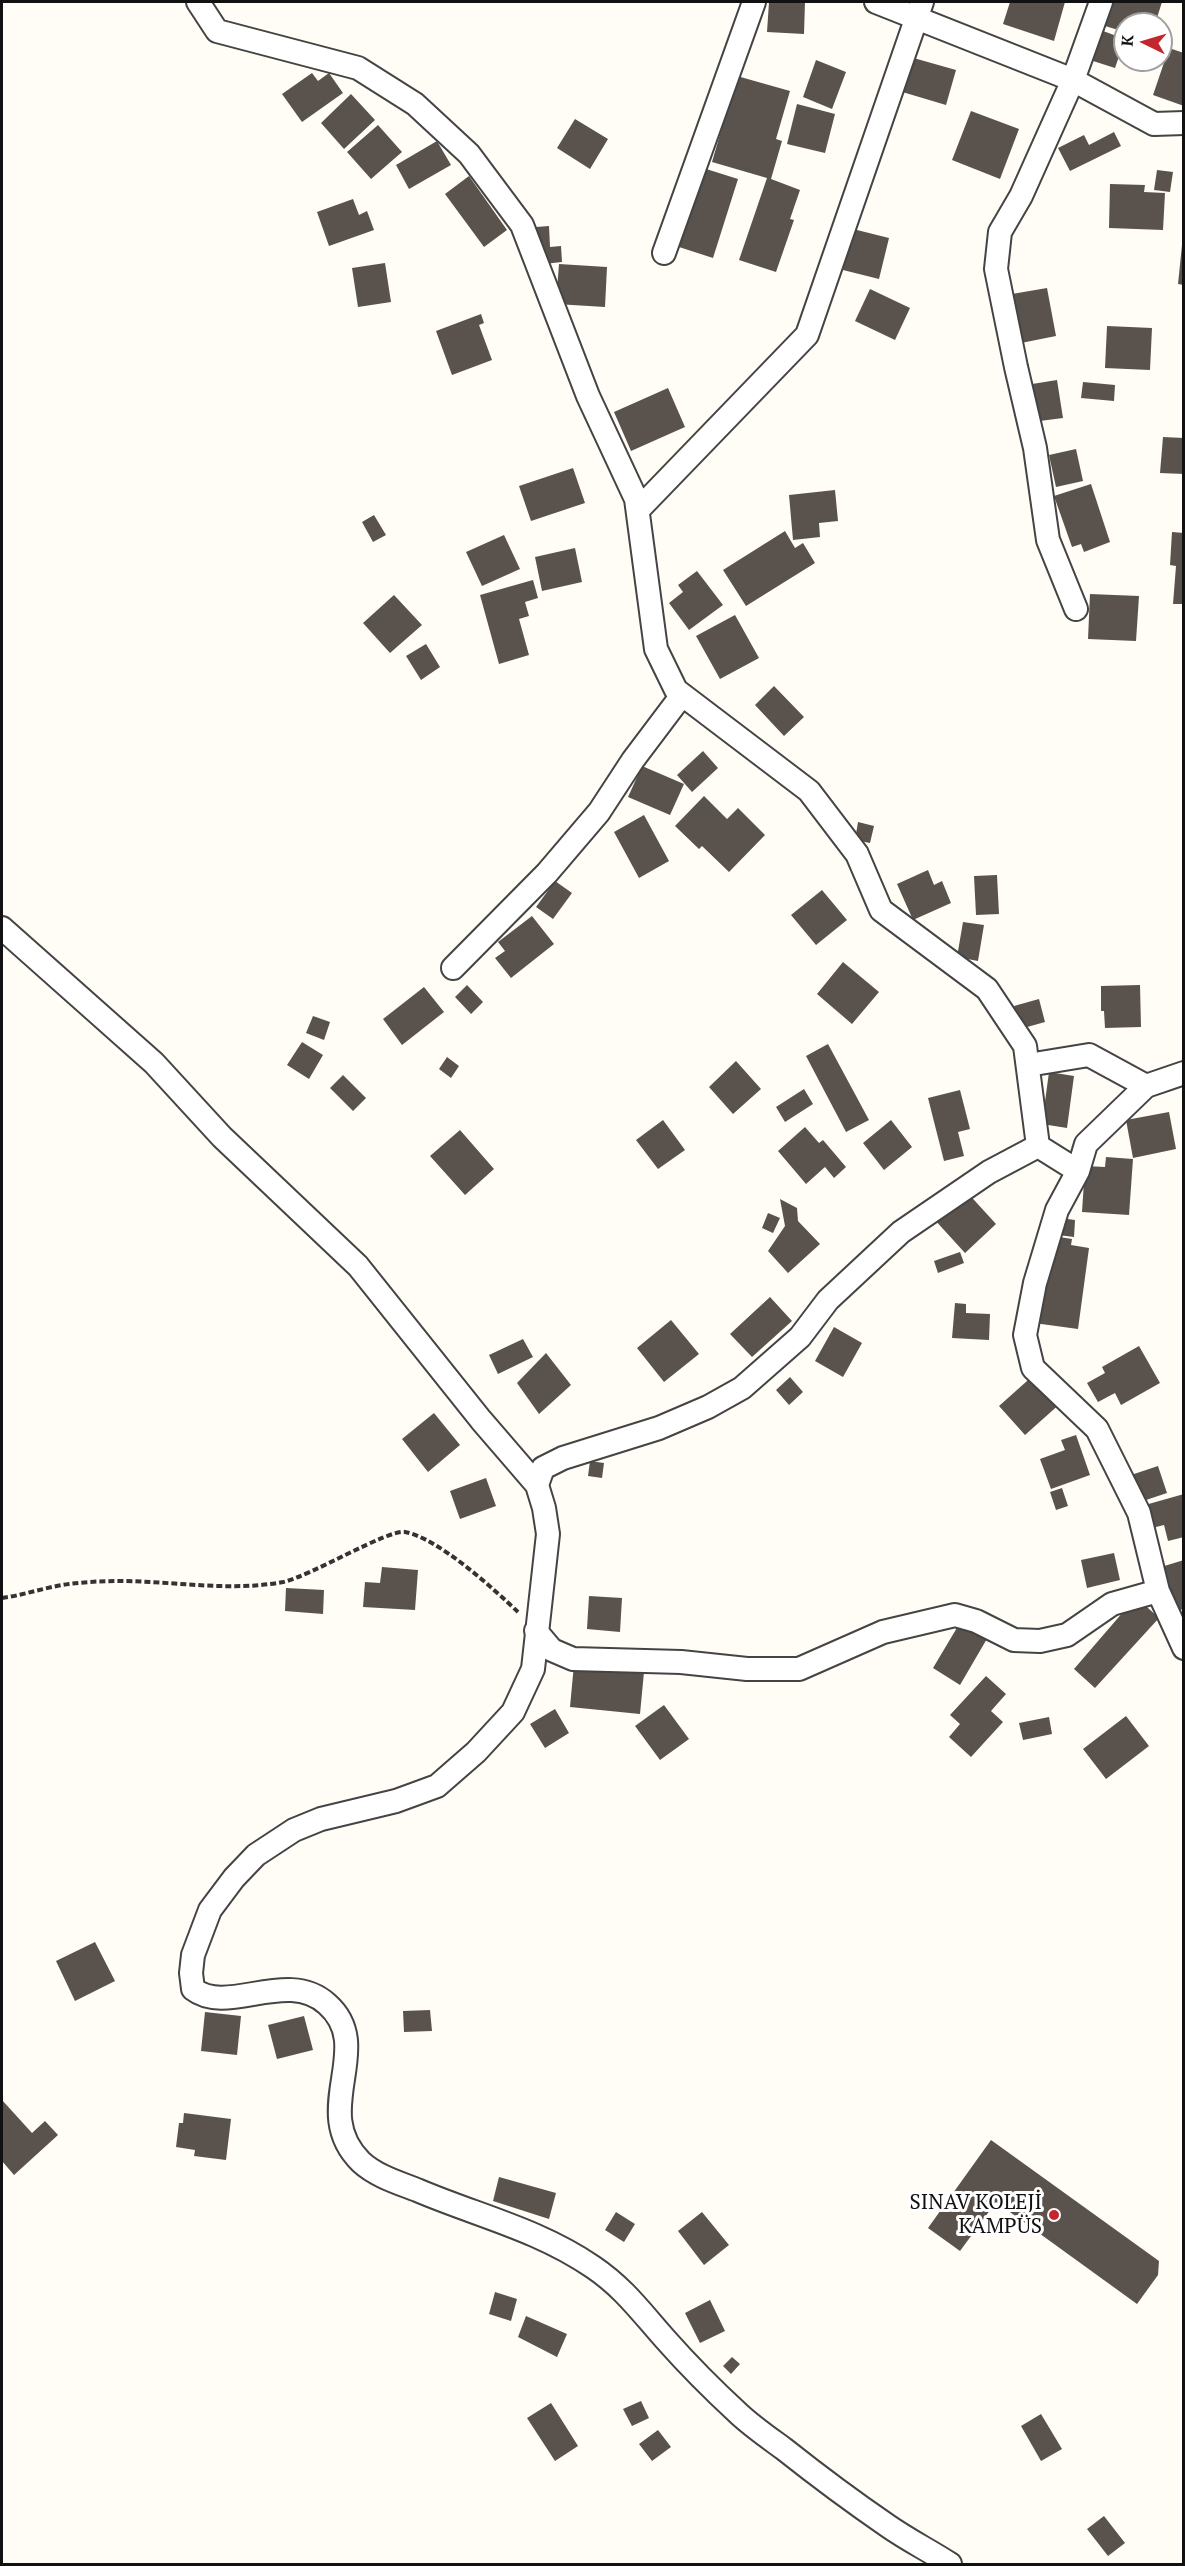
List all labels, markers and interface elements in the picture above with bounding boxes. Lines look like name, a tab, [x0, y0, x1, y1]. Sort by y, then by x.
north arrow	[1113, 12, 1173, 72]
text: K	[1116, 34, 1139, 47]
place label: SINAV KOLEJİ KAMPÜS	[910, 2190, 1042, 2240]
marker: SINAV KOLEJİ KAMPÜS	[1047, 2208, 1061, 2222]

